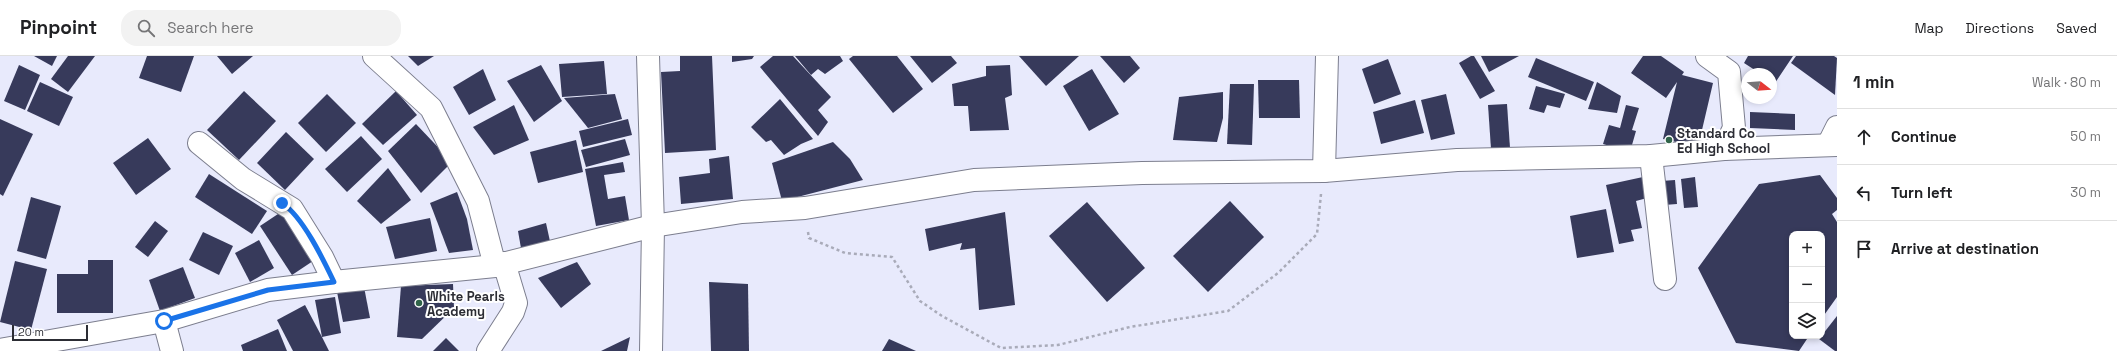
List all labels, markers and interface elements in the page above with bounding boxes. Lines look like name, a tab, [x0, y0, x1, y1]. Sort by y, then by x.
search box	[121, 10, 401, 46]
text: Pinpoint	[20, 15, 97, 40]
icon: search	[135, 17, 157, 39]
text: Search here	[167, 18, 254, 37]
text: Map	[1914, 19, 1944, 37]
text: Directions	[1966, 19, 2034, 37]
text: Saved	[2056, 19, 2097, 37]
north arrow	[1741, 68, 1777, 104]
text: 1 min	[1853, 71, 1895, 93]
text: Walk · 80 m	[2032, 74, 2101, 91]
place label: Standard Co Ed High School	[1677, 125, 1770, 157]
icon: ahead	[1853, 126, 1875, 148]
text: Continue	[1891, 127, 1957, 146]
text: 50 m	[2070, 128, 2101, 145]
marker: Standard Co Ed High School	[1664, 135, 1674, 145]
icon: left	[1853, 182, 1875, 204]
text: Turn left	[1891, 183, 1953, 202]
text: 30 m	[2070, 184, 2101, 201]
route end	[273, 194, 291, 212]
map controls	[1789, 231, 1825, 339]
button: +	[1789, 231, 1825, 267]
icon: arrive	[1853, 238, 1875, 260]
text: Arrive at destination	[1891, 239, 2039, 258]
button: −	[1789, 267, 1825, 303]
place label: White Pearls Academy	[427, 288, 505, 320]
marker: White Pearls Academy	[414, 298, 424, 308]
button: layers	[1789, 303, 1825, 339]
route start	[155, 312, 173, 330]
scale bar	[12, 323, 88, 342]
text: 20 m	[18, 325, 44, 339]

